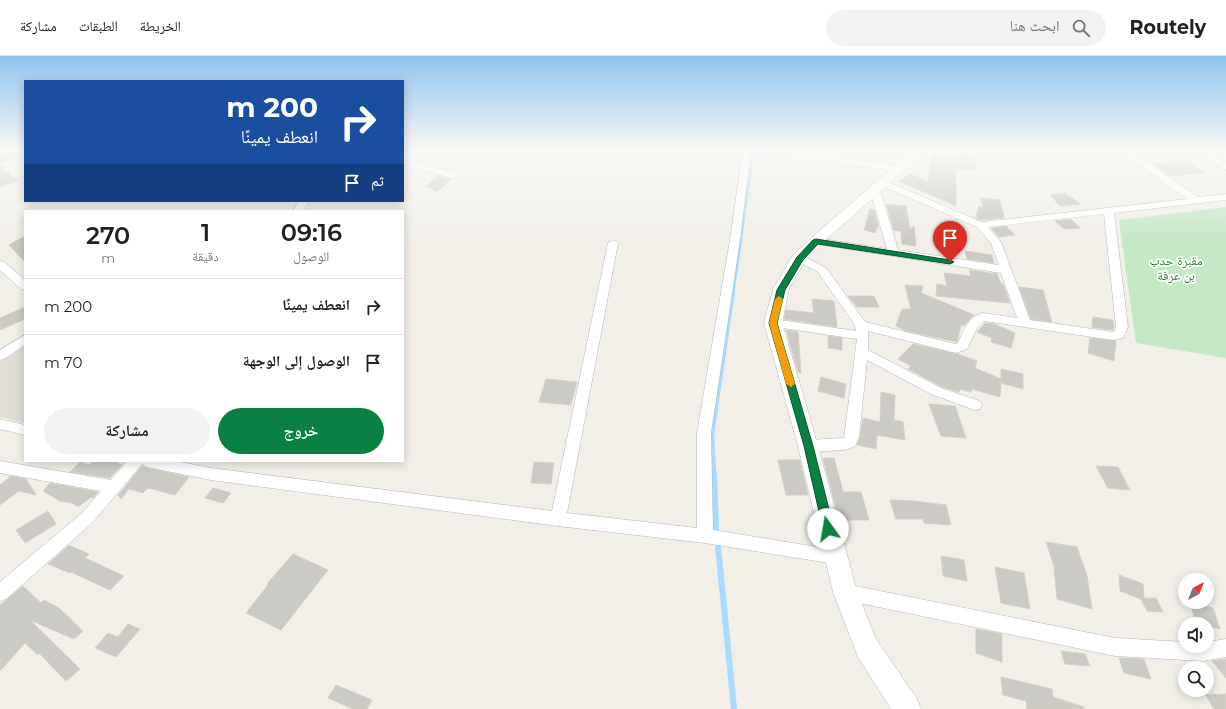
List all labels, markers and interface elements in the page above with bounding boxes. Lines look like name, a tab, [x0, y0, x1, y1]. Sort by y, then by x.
search box	[826, 10, 1106, 46]
text: ابحث هنا	[1010, 16, 1060, 35]
text: Routely	[1130, 16, 1206, 39]
text: مشاركة	[20, 17, 57, 35]
text: الطبقات	[79, 17, 118, 35]
text: الخريطة	[140, 17, 181, 35]
icon: search	[1070, 17, 1092, 39]
text: 200 m	[226, 90, 318, 124]
icon: right	[332, 96, 384, 148]
text: انعطف يمينًا	[241, 126, 318, 148]
text: ثم	[371, 171, 384, 190]
icon: arrive	[341, 172, 363, 194]
text: 1	[201, 218, 210, 247]
text: 09:16	[281, 218, 342, 247]
text: 270	[86, 221, 130, 250]
pin	[933, 221, 967, 262]
icon: arrive	[939, 227, 961, 249]
text: دقيقة	[192, 248, 219, 264]
text: الوصول	[293, 248, 329, 264]
text: m	[101, 250, 115, 266]
park label: مقبرة حدب بن عرفة	[1149, 252, 1203, 284]
text: انعطف يمينًا	[282, 295, 350, 314]
icon: right	[362, 296, 384, 318]
text: 200 m	[44, 297, 92, 316]
text: الوصول إلى الوجهة	[243, 351, 350, 370]
icon: arrive	[362, 352, 384, 374]
text: 70 m	[44, 353, 82, 372]
button: مشاركة	[44, 408, 210, 454]
button: خروج	[218, 408, 384, 454]
position arrow	[807, 508, 849, 550]
north arrow	[1178, 573, 1214, 609]
map controls	[1178, 573, 1214, 697]
button: sound	[1178, 617, 1214, 653]
button: search	[1178, 661, 1214, 697]

